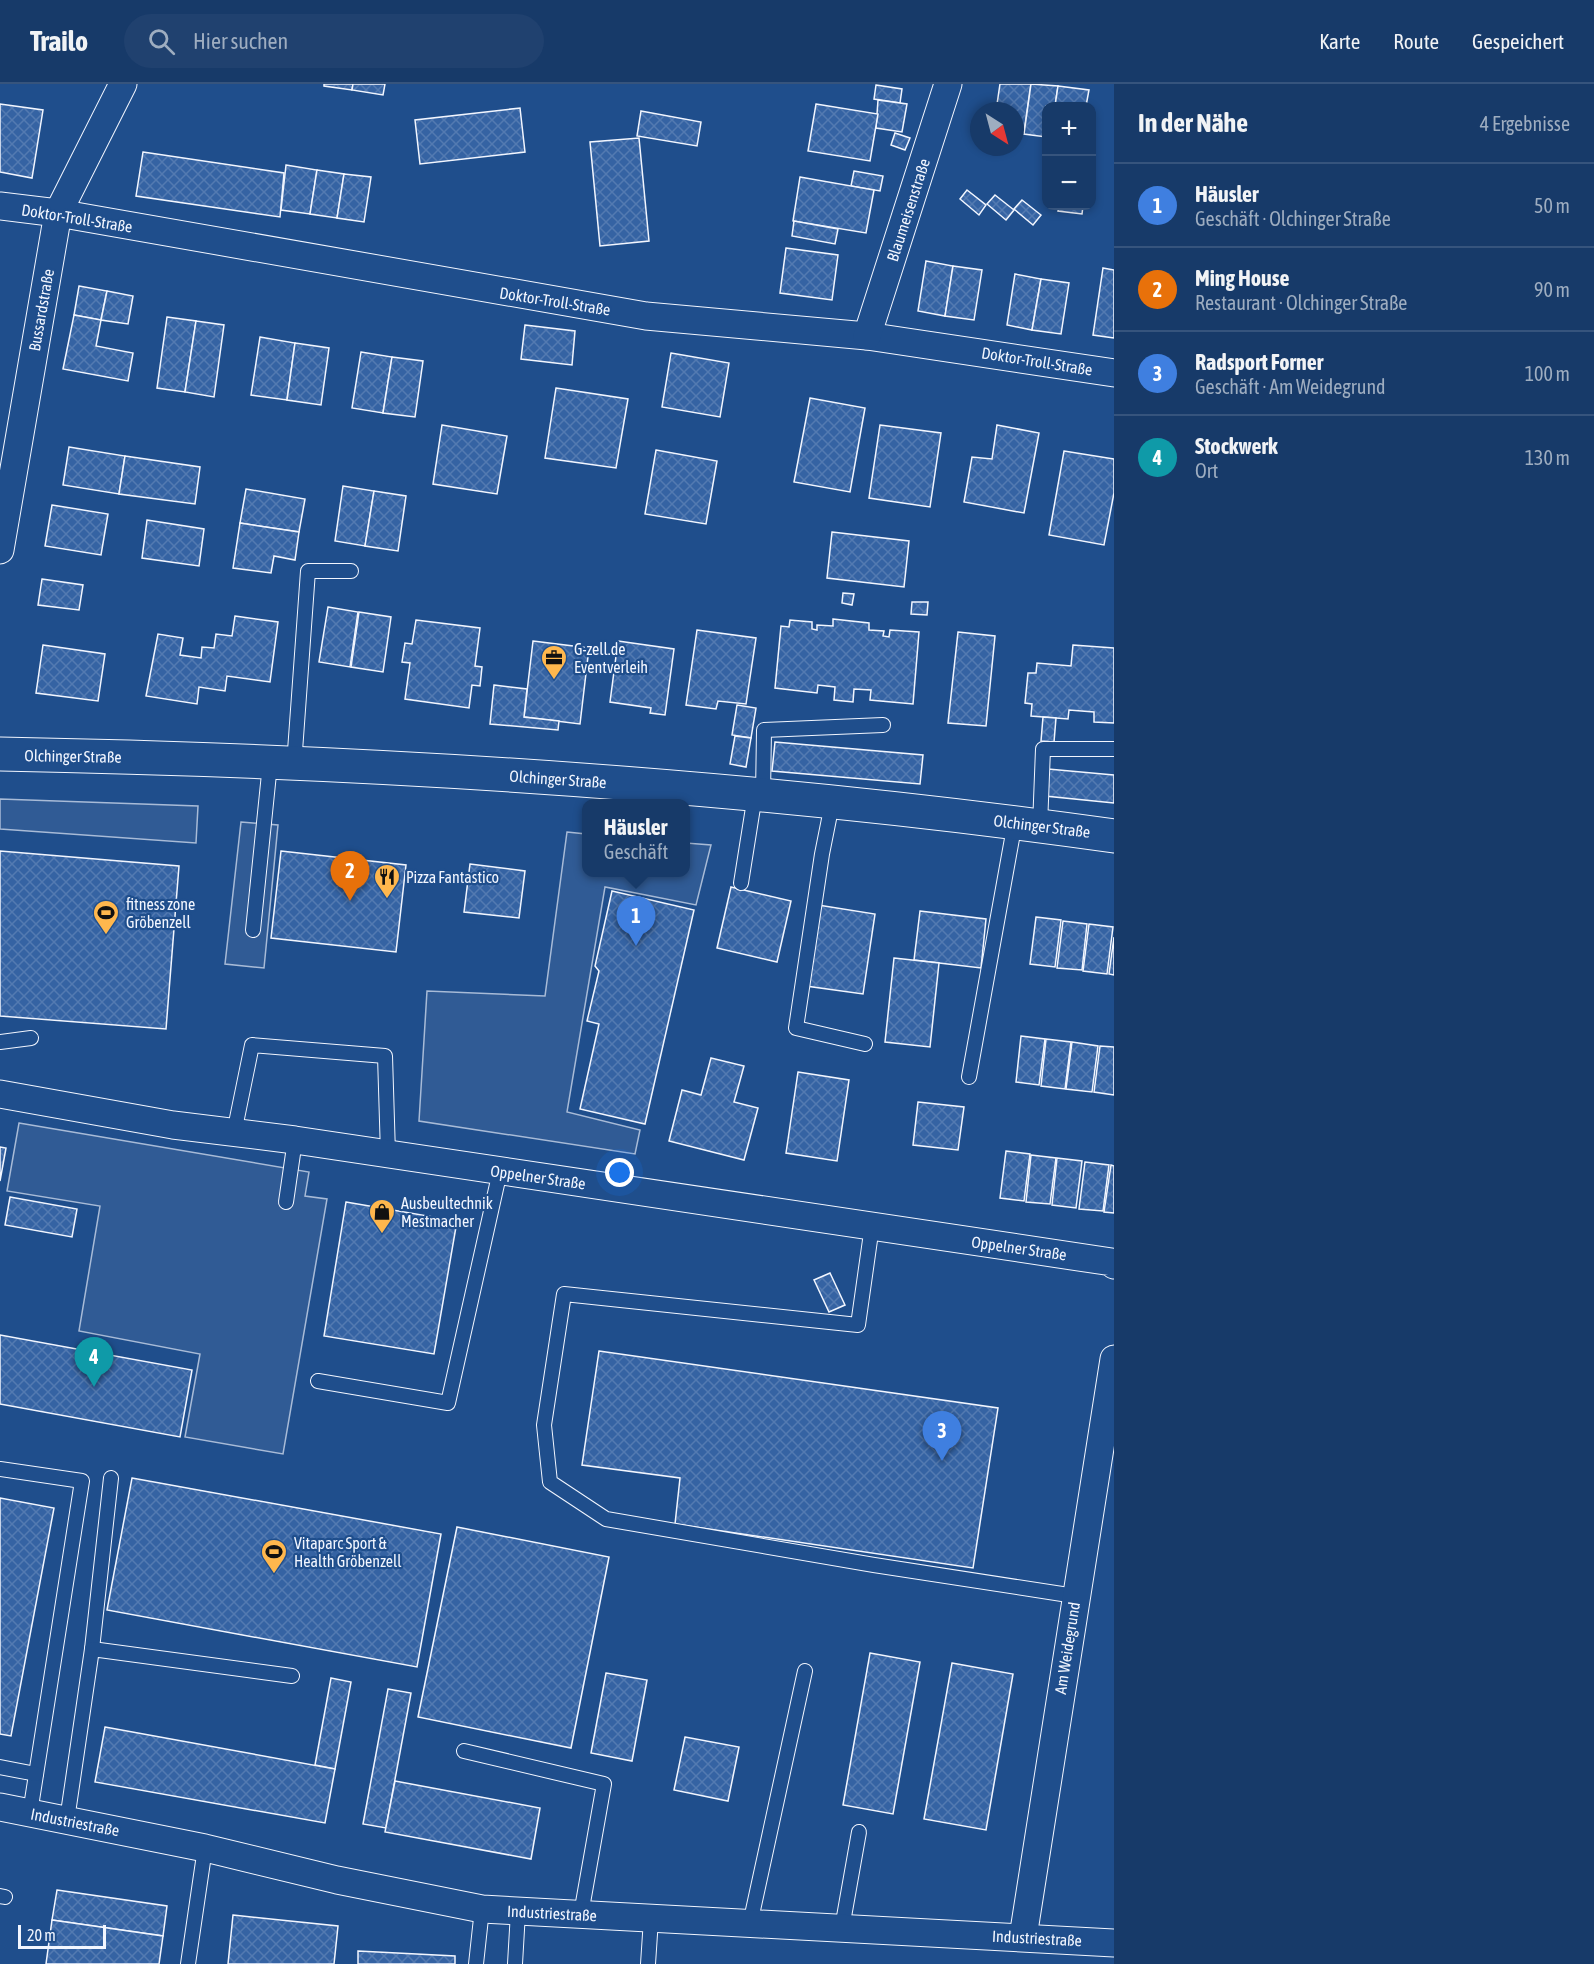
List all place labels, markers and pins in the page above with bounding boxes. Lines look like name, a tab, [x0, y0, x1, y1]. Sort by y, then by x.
place label: G-zell.de Eventverleih	[574, 640, 648, 676]
office icon: G-zell.de Eventverleih	[539, 643, 569, 681]
pin: 2	[330, 852, 370, 901]
restaurant icon: Pizza Fantastico	[372, 862, 402, 900]
place label: Pizza Fantastico	[406, 868, 499, 886]
place label: fitness zone Gröbenzell	[126, 895, 195, 931]
pin: 1	[616, 896, 656, 946]
sports icon: fitness zone Gröbenzell	[91, 898, 121, 936]
place label: Ausbeultechnik Mestmacher	[401, 1194, 493, 1230]
shop icon: Ausbeultechnik Mestmacher	[367, 1197, 397, 1235]
pin: 4	[74, 1338, 113, 1387]
pin: 3	[922, 1412, 962, 1461]
place label: Vitaparc Sport & Health Gröbenzell	[294, 1534, 402, 1570]
sports icon: Vitaparc Sport & Health Gröbenzell	[259, 1537, 289, 1575]

